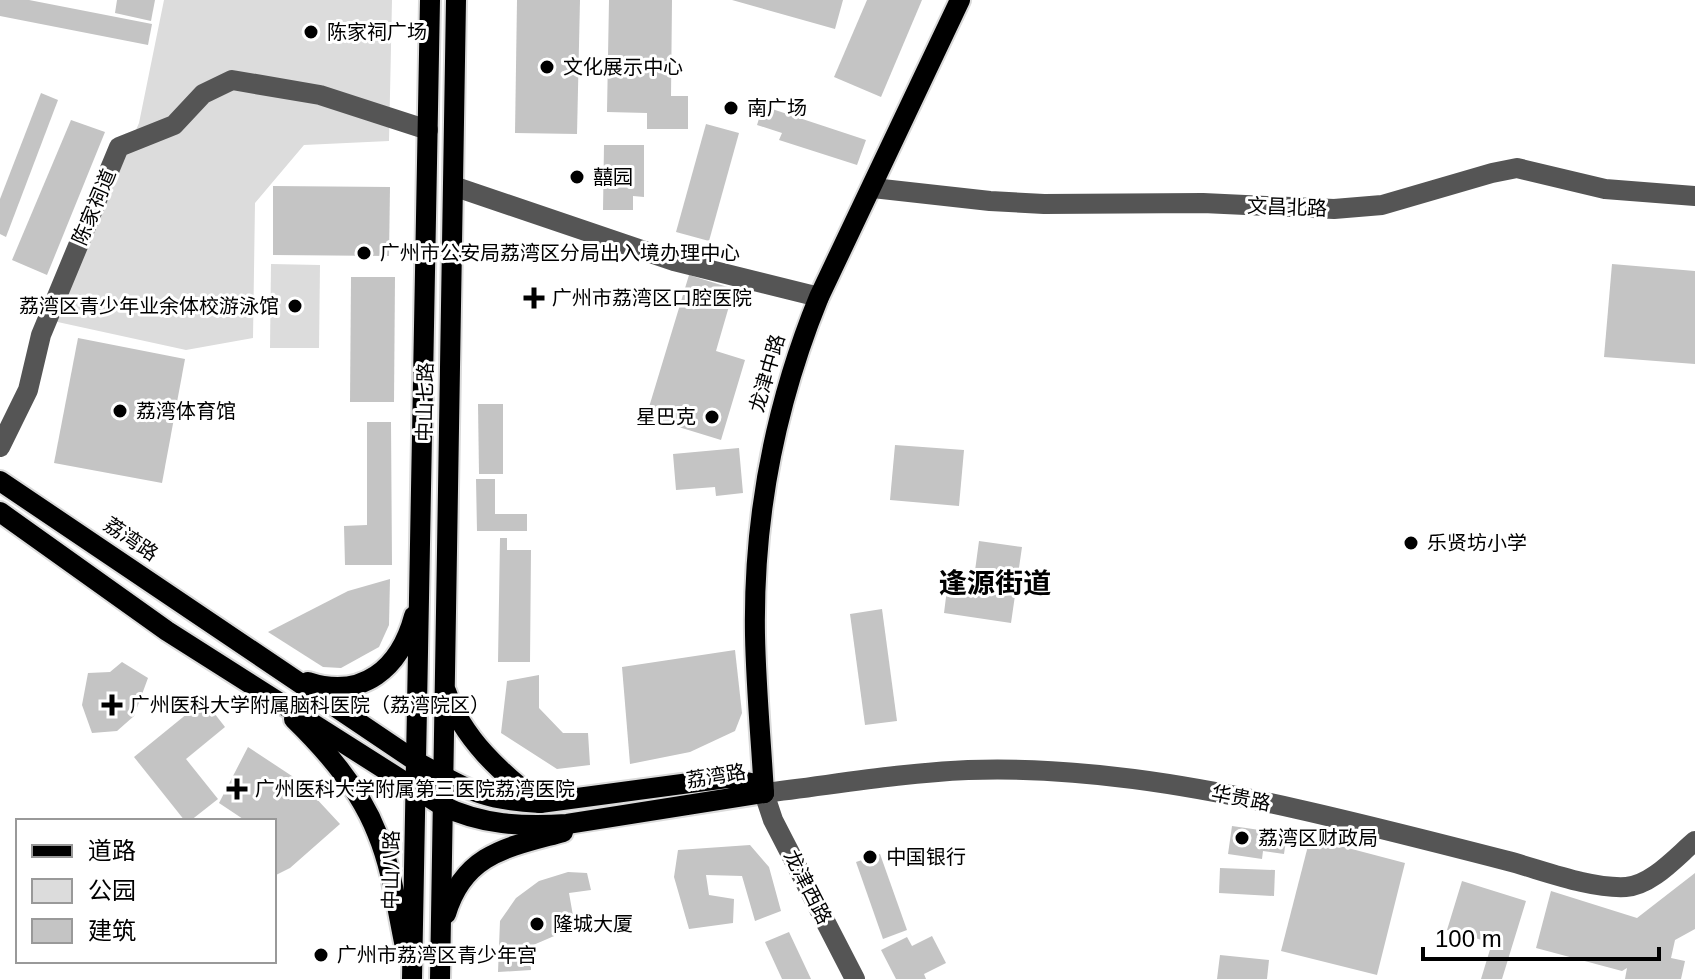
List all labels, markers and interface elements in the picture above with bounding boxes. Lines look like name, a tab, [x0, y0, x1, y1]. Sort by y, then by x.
place label: 陈家祠广场	[327, 21, 427, 43]
marker: 陈家祠广场	[302, 23, 320, 41]
place label: 文化展示中心	[563, 56, 683, 78]
marker: 文化展示中心	[538, 58, 556, 76]
place label: 南广场	[747, 97, 807, 119]
marker: 南广场	[722, 99, 740, 117]
street label: 陈家祠道	[68, 166, 120, 248]
place label: 囍园	[593, 166, 633, 188]
marker: 囍园	[568, 168, 586, 186]
street label: 文昌北路	[1247, 195, 1327, 219]
place label: 广州市公安局荔湾区分局出入境办理中心	[380, 242, 740, 264]
marker: 广州市公安局荔湾区分局出入境办理中心	[355, 244, 373, 262]
marker: 广州市荔湾区口腔医院	[523, 287, 545, 309]
place label: 广州市荔湾区口腔医院	[552, 287, 752, 309]
place label: 荔湾区青少年业余体校游泳馆	[19, 295, 279, 317]
marker: 荔湾区青少年业余体校游泳馆	[286, 297, 304, 315]
street label: 龙津中路	[745, 332, 789, 414]
street label: 中山七路	[413, 362, 437, 442]
place label: 荔湾体育馆	[136, 400, 236, 422]
marker: 荔湾体育馆	[111, 402, 129, 420]
place label: 星巴克	[636, 406, 696, 428]
marker: 星巴克	[703, 408, 721, 426]
street label: 荔湾路	[100, 513, 162, 565]
place label: 乐贤坊小学	[1427, 532, 1527, 554]
marker: 乐贤坊小学	[1402, 534, 1420, 552]
district label: 逢源街道	[939, 568, 1051, 599]
marker: 广州医科大学附属脑科医院（荔湾院区）	[101, 694, 123, 716]
place label: 广州医科大学附属脑科医院（荔湾院区）	[130, 694, 490, 716]
street label: 荔湾路	[685, 760, 747, 792]
marker: 广州医科大学附属第三医院荔湾医院	[226, 778, 248, 800]
place label: 广州医科大学附属第三医院荔湾医院	[255, 778, 575, 800]
street label: 华贵路	[1209, 781, 1273, 815]
legend	[16, 819, 276, 963]
place label: 荔湾区财政局	[1258, 827, 1378, 849]
marker: 荔湾区财政局	[1233, 829, 1251, 847]
street label: 中山八路	[379, 830, 403, 910]
text: 道路	[88, 837, 136, 864]
street label: 龙津西路	[780, 846, 836, 928]
place label: 中国银行	[886, 846, 966, 868]
marker: 中国银行	[861, 848, 879, 866]
text: 公园	[88, 877, 136, 904]
scale bar	[1423, 911, 1659, 961]
place label: 隆城大厦	[553, 913, 633, 935]
marker: 隆城大厦	[528, 915, 546, 933]
text: 建筑	[88, 917, 136, 944]
text: 100 m	[1435, 925, 1502, 952]
place label: 广州市荔湾区青少年宫	[337, 944, 537, 966]
marker: 广州市荔湾区青少年宫	[312, 946, 330, 964]

